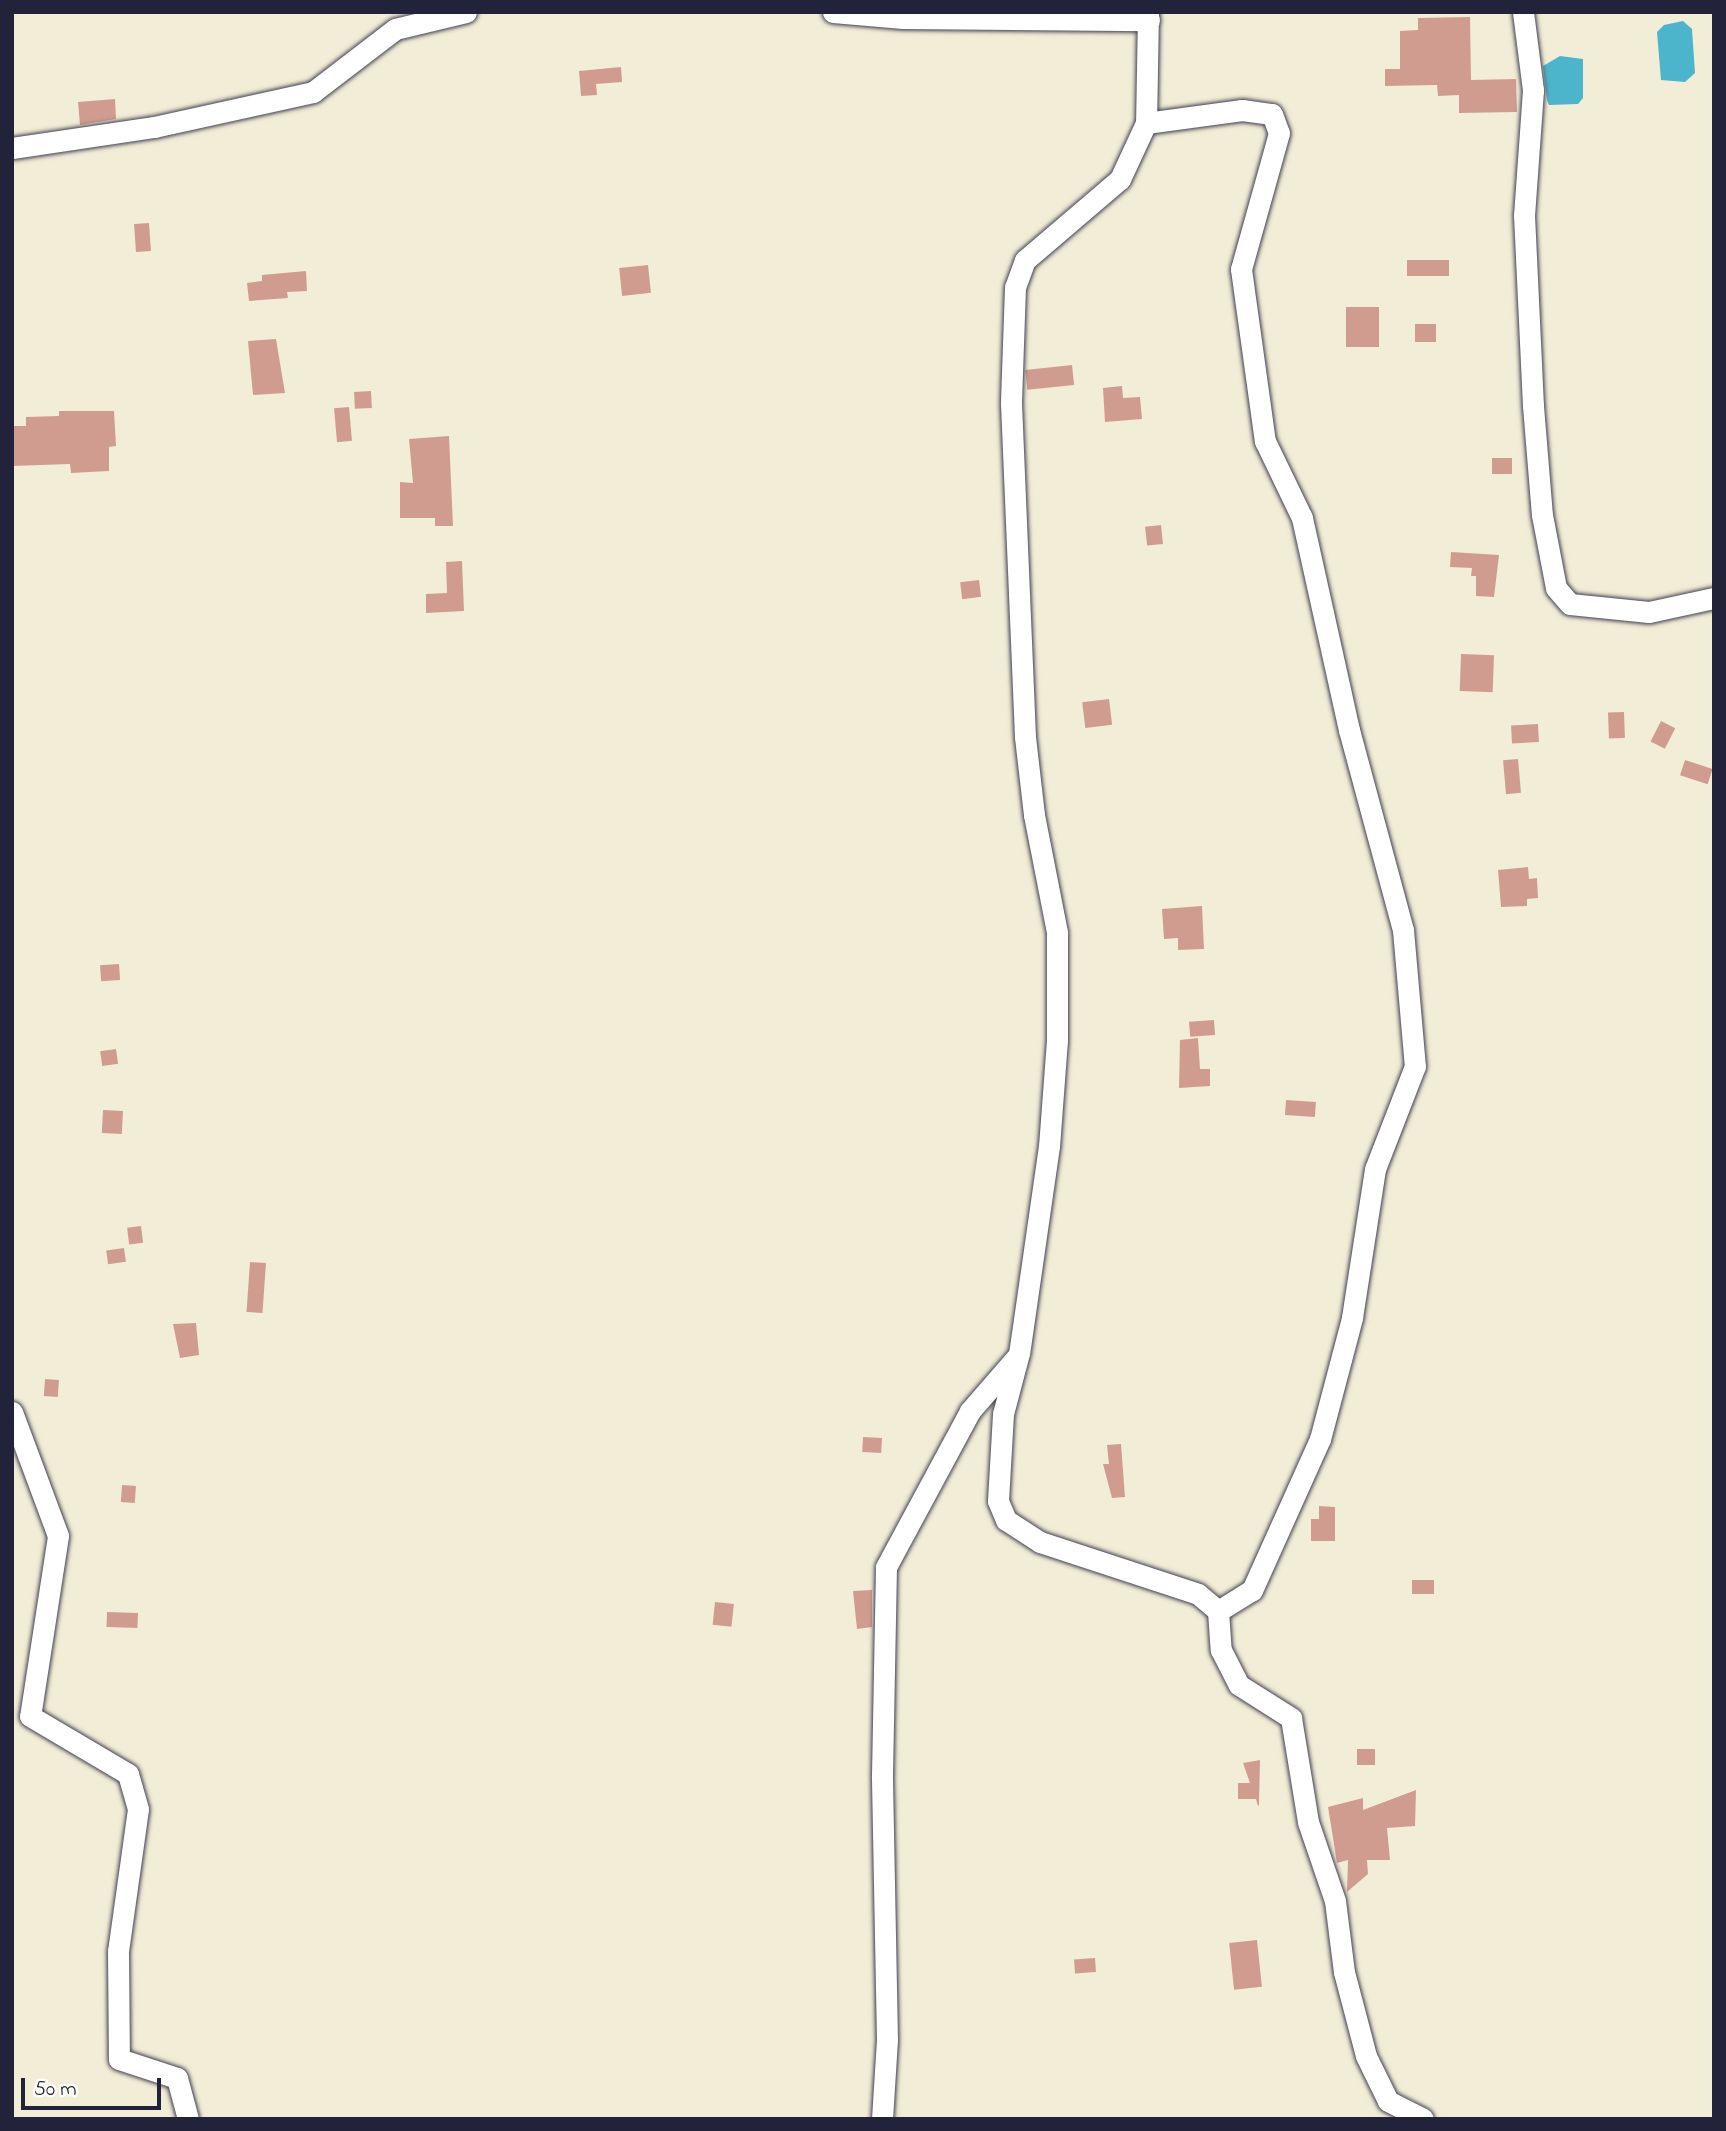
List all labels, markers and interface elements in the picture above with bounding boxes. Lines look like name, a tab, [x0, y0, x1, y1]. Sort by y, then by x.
scale bar	[24, 2064, 164, 2108]
text: 50 m	[34, 2075, 77, 2105]

